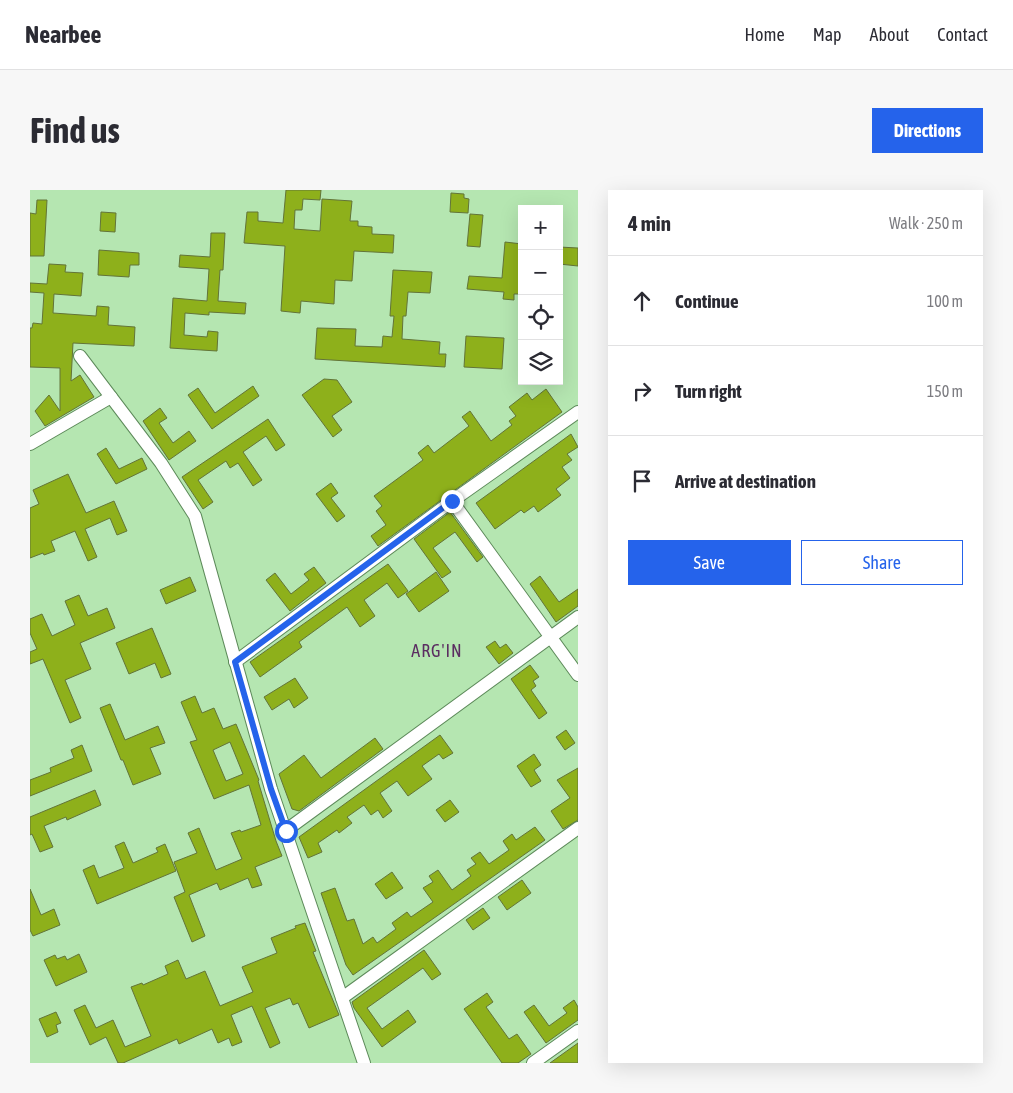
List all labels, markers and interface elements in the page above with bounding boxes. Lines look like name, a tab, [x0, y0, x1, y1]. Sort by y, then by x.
text: Nearbee	[25, 21, 101, 48]
text: Home	[745, 24, 785, 45]
text: Map	[813, 24, 842, 45]
text: About	[870, 24, 909, 45]
text: Contact	[937, 24, 988, 45]
button: Directions	[872, 108, 983, 153]
text: Find us	[30, 110, 120, 150]
map controls	[518, 205, 563, 385]
button: +	[518, 205, 563, 250]
text: 4 min	[628, 211, 671, 235]
text: Walk · 250 m	[889, 214, 963, 232]
button: −	[518, 250, 563, 295]
icon: ahead	[628, 287, 656, 315]
text: Continue	[675, 290, 739, 312]
text: 100 m	[927, 292, 963, 310]
button: locate	[518, 295, 563, 340]
button: layers	[518, 340, 563, 385]
icon: right	[628, 377, 656, 405]
text: Turn right	[675, 380, 742, 402]
text: 150 m	[927, 382, 963, 400]
icon: arrive	[628, 467, 656, 495]
text: Arrive at destination	[675, 470, 816, 492]
route end	[441, 490, 464, 513]
button: Save	[628, 540, 791, 585]
button: Share	[801, 540, 963, 585]
district label: ARG'IN	[411, 640, 463, 661]
route start	[275, 820, 298, 843]

